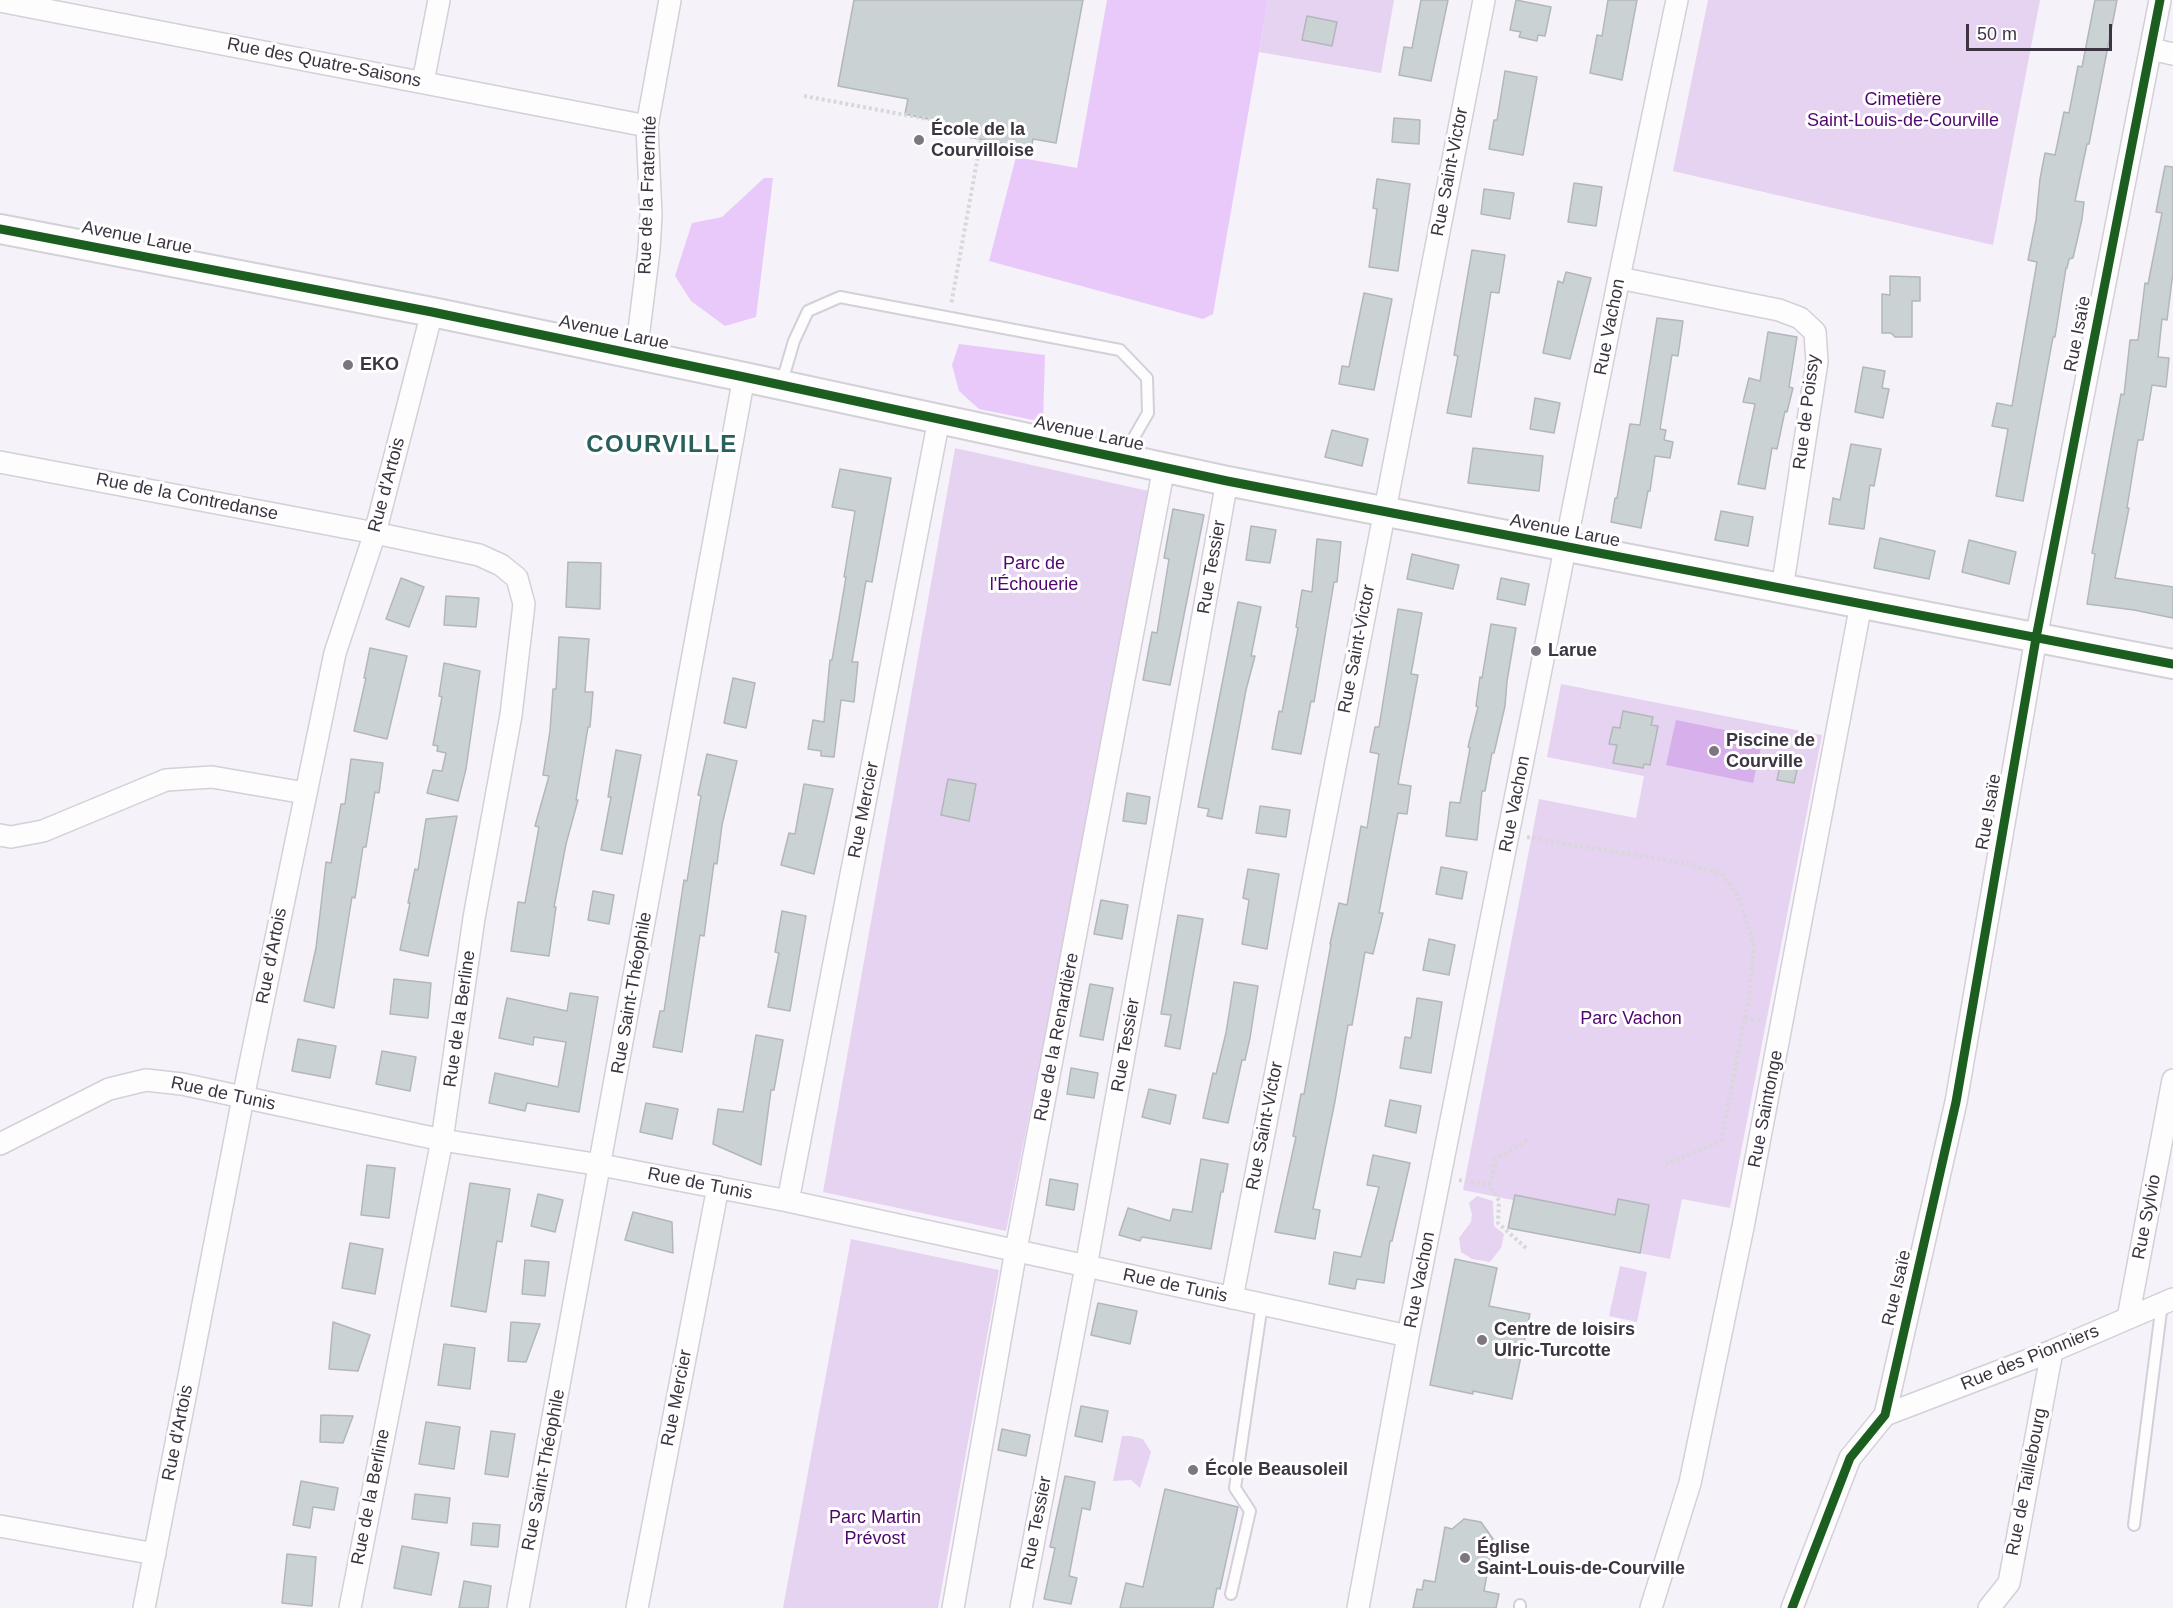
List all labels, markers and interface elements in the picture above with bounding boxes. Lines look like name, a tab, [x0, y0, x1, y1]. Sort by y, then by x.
scale bar	[1969, 12, 2114, 50]
text: 50 m	[1977, 24, 2017, 44]
street label: Rue des Quatre-Saisons	[225, 34, 423, 92]
park label: Cimetière Saint-Louis-de-Courville	[1807, 89, 1999, 132]
street label: Rue Saint-Victor	[1427, 106, 1473, 238]
street label: Rue de la Fraternité	[634, 115, 662, 275]
place label: École de la Courvilloise	[931, 119, 1034, 162]
marker: École de la Courvilloise	[912, 133, 926, 147]
street label: Avenue Larue	[80, 217, 194, 259]
street label: Rue Vachon	[1590, 277, 1630, 377]
street label: Rue Isaïe	[2060, 294, 2096, 374]
street label: Avenue Larue	[557, 311, 671, 355]
street label: Rue de Poissy	[1789, 353, 1825, 471]
place label: EKO	[360, 354, 399, 376]
marker: EKO	[341, 358, 355, 372]
street label: Avenue Larue	[1032, 412, 1146, 456]
district label: COURVILLE	[586, 431, 738, 459]
street label: Rue d'Artois	[364, 435, 410, 535]
street label: Rue de la Contredanse	[94, 469, 280, 525]
street label: Avenue Larue	[1508, 510, 1622, 552]
street label: Rue Tessier	[1193, 518, 1231, 616]
park label: Parc de l'Échouerie	[990, 553, 1078, 596]
street label: Rue Saint-Victor	[1334, 583, 1380, 715]
place label: Larue	[1548, 640, 1597, 662]
marker: Larue	[1529, 644, 1543, 658]
place label: Piscine de Courville	[1726, 730, 1815, 772]
marker: Piscine de Courville	[1707, 744, 1721, 758]
street label: Rue Vachon	[1495, 754, 1535, 854]
street label: Rue Mercier	[844, 760, 884, 860]
street label: Rue Isaïe	[1972, 772, 2006, 852]
street label: Rue d'Artois	[252, 906, 292, 1006]
street label: Rue Saint-Théophile	[607, 910, 657, 1076]
street label: Rue de la Berline	[440, 949, 480, 1089]
street label: Rue de la Renardière	[1030, 951, 1084, 1123]
street label: Rue Tessier	[1107, 996, 1145, 1094]
park label: Parc Vachon	[1580, 1008, 1682, 1030]
street label: Rue Saintonge	[1744, 1048, 1788, 1170]
street label: Rue Saint-Victor	[1242, 1060, 1288, 1192]
street label: Rue de Tunis	[169, 1072, 277, 1116]
street label: Rue de Tunis	[646, 1163, 754, 1205]
street label: Rue Sylvio	[2128, 1173, 2166, 1261]
street label: Rue Vachon	[1400, 1230, 1440, 1330]
street label: Rue Isaïe	[1878, 1248, 1916, 1328]
street label: Rue de Tunis	[1121, 1264, 1229, 1308]
place label: Centre de loisirs Ulric-Turcotte	[1494, 1319, 1635, 1362]
street label: Rue des Pionniers	[1958, 1320, 2102, 1396]
marker: Centre de loisirs Ulric-Turcotte	[1475, 1333, 1489, 1347]
street label: Rue Mercier	[657, 1348, 697, 1448]
street label: Rue d'Artois	[158, 1383, 198, 1483]
street label: Rue Saint-Théophile	[518, 1387, 570, 1553]
street label: Rue de Taillebourg	[2002, 1406, 2052, 1558]
street label: Rue de la Berline	[347, 1427, 395, 1567]
place label: École Beausoleil	[1205, 1459, 1348, 1481]
marker: École Beausoleil	[1186, 1463, 1200, 1477]
street label: Rue Tessier	[1017, 1474, 1057, 1572]
park label: Parc Martin Prévost	[829, 1507, 921, 1550]
place label: Église Saint-Louis-de-Courville	[1477, 1537, 1685, 1580]
marker: Église Saint-Louis-de-Courville	[1458, 1551, 1472, 1565]

